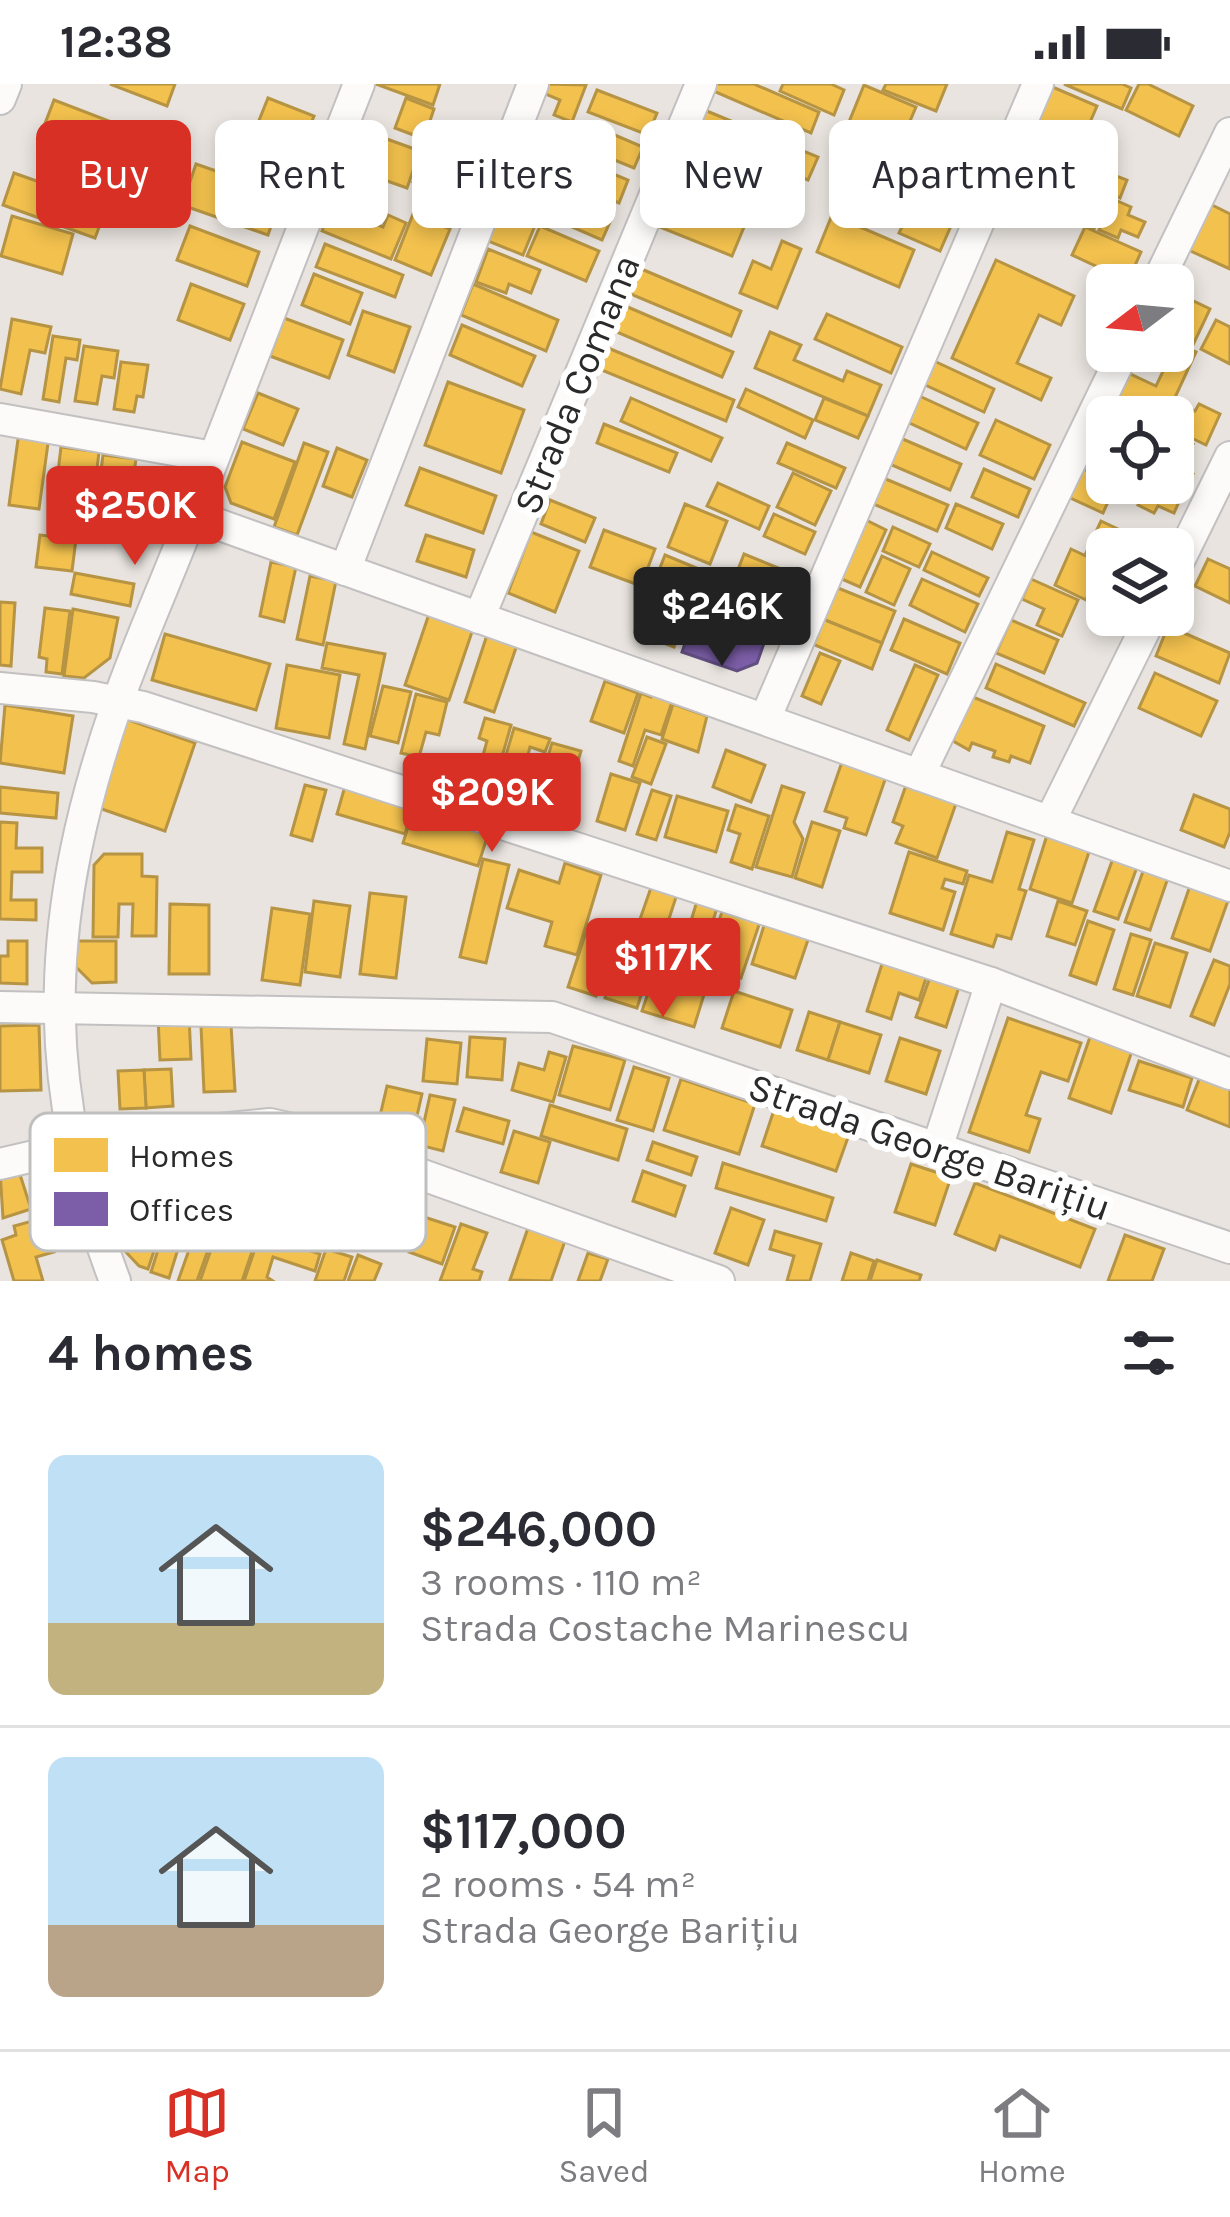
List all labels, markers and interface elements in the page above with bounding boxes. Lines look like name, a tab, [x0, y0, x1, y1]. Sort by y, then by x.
text: 12:38	[60, 16, 172, 68]
chip: Buy	[36, 120, 191, 228]
chip: Rent	[215, 120, 388, 228]
chip: Filters	[412, 120, 616, 228]
chip: New	[640, 120, 805, 228]
chip: Apartment	[829, 120, 1118, 228]
street label: Strada Comana	[504, 248, 650, 521]
north arrow	[1086, 264, 1194, 372]
map controls	[1086, 264, 1194, 636]
button: locate	[1086, 396, 1194, 504]
pin: $250K	[51, 466, 219, 568]
text: $250K	[73, 482, 197, 528]
button: layers	[1086, 528, 1194, 636]
pin: $246K	[638, 567, 806, 669]
text: $246K	[661, 583, 783, 629]
pin: $209K	[408, 753, 576, 855]
text: $209K	[430, 769, 554, 815]
pin: $117K	[579, 918, 747, 1020]
text: $117K	[613, 934, 713, 980]
street label: Strada George Barițiu	[742, 1063, 1117, 1231]
legend	[30, 1113, 426, 1251]
text: Homes	[129, 1137, 234, 1175]
text: Offices	[129, 1191, 234, 1229]
icon: filters	[1116, 1320, 1182, 1386]
text: 4 homes	[48, 1323, 254, 1383]
text: $246,000	[420, 1499, 657, 1559]
icon: home	[144, 1503, 288, 1647]
text: 3 rooms · 110 m²	[420, 1559, 702, 1605]
text: Strada Costache Marinescu	[420, 1605, 910, 1651]
text: $117,000	[420, 1801, 627, 1861]
icon: home	[144, 1805, 288, 1949]
text: 2 rooms · 54 m²	[420, 1861, 696, 1907]
text: Strada George Barițiu	[420, 1907, 800, 1953]
tab: Map	[164, 2080, 230, 2190]
tab: Saved	[558, 2080, 650, 2190]
tab: Home	[978, 2080, 1066, 2190]

